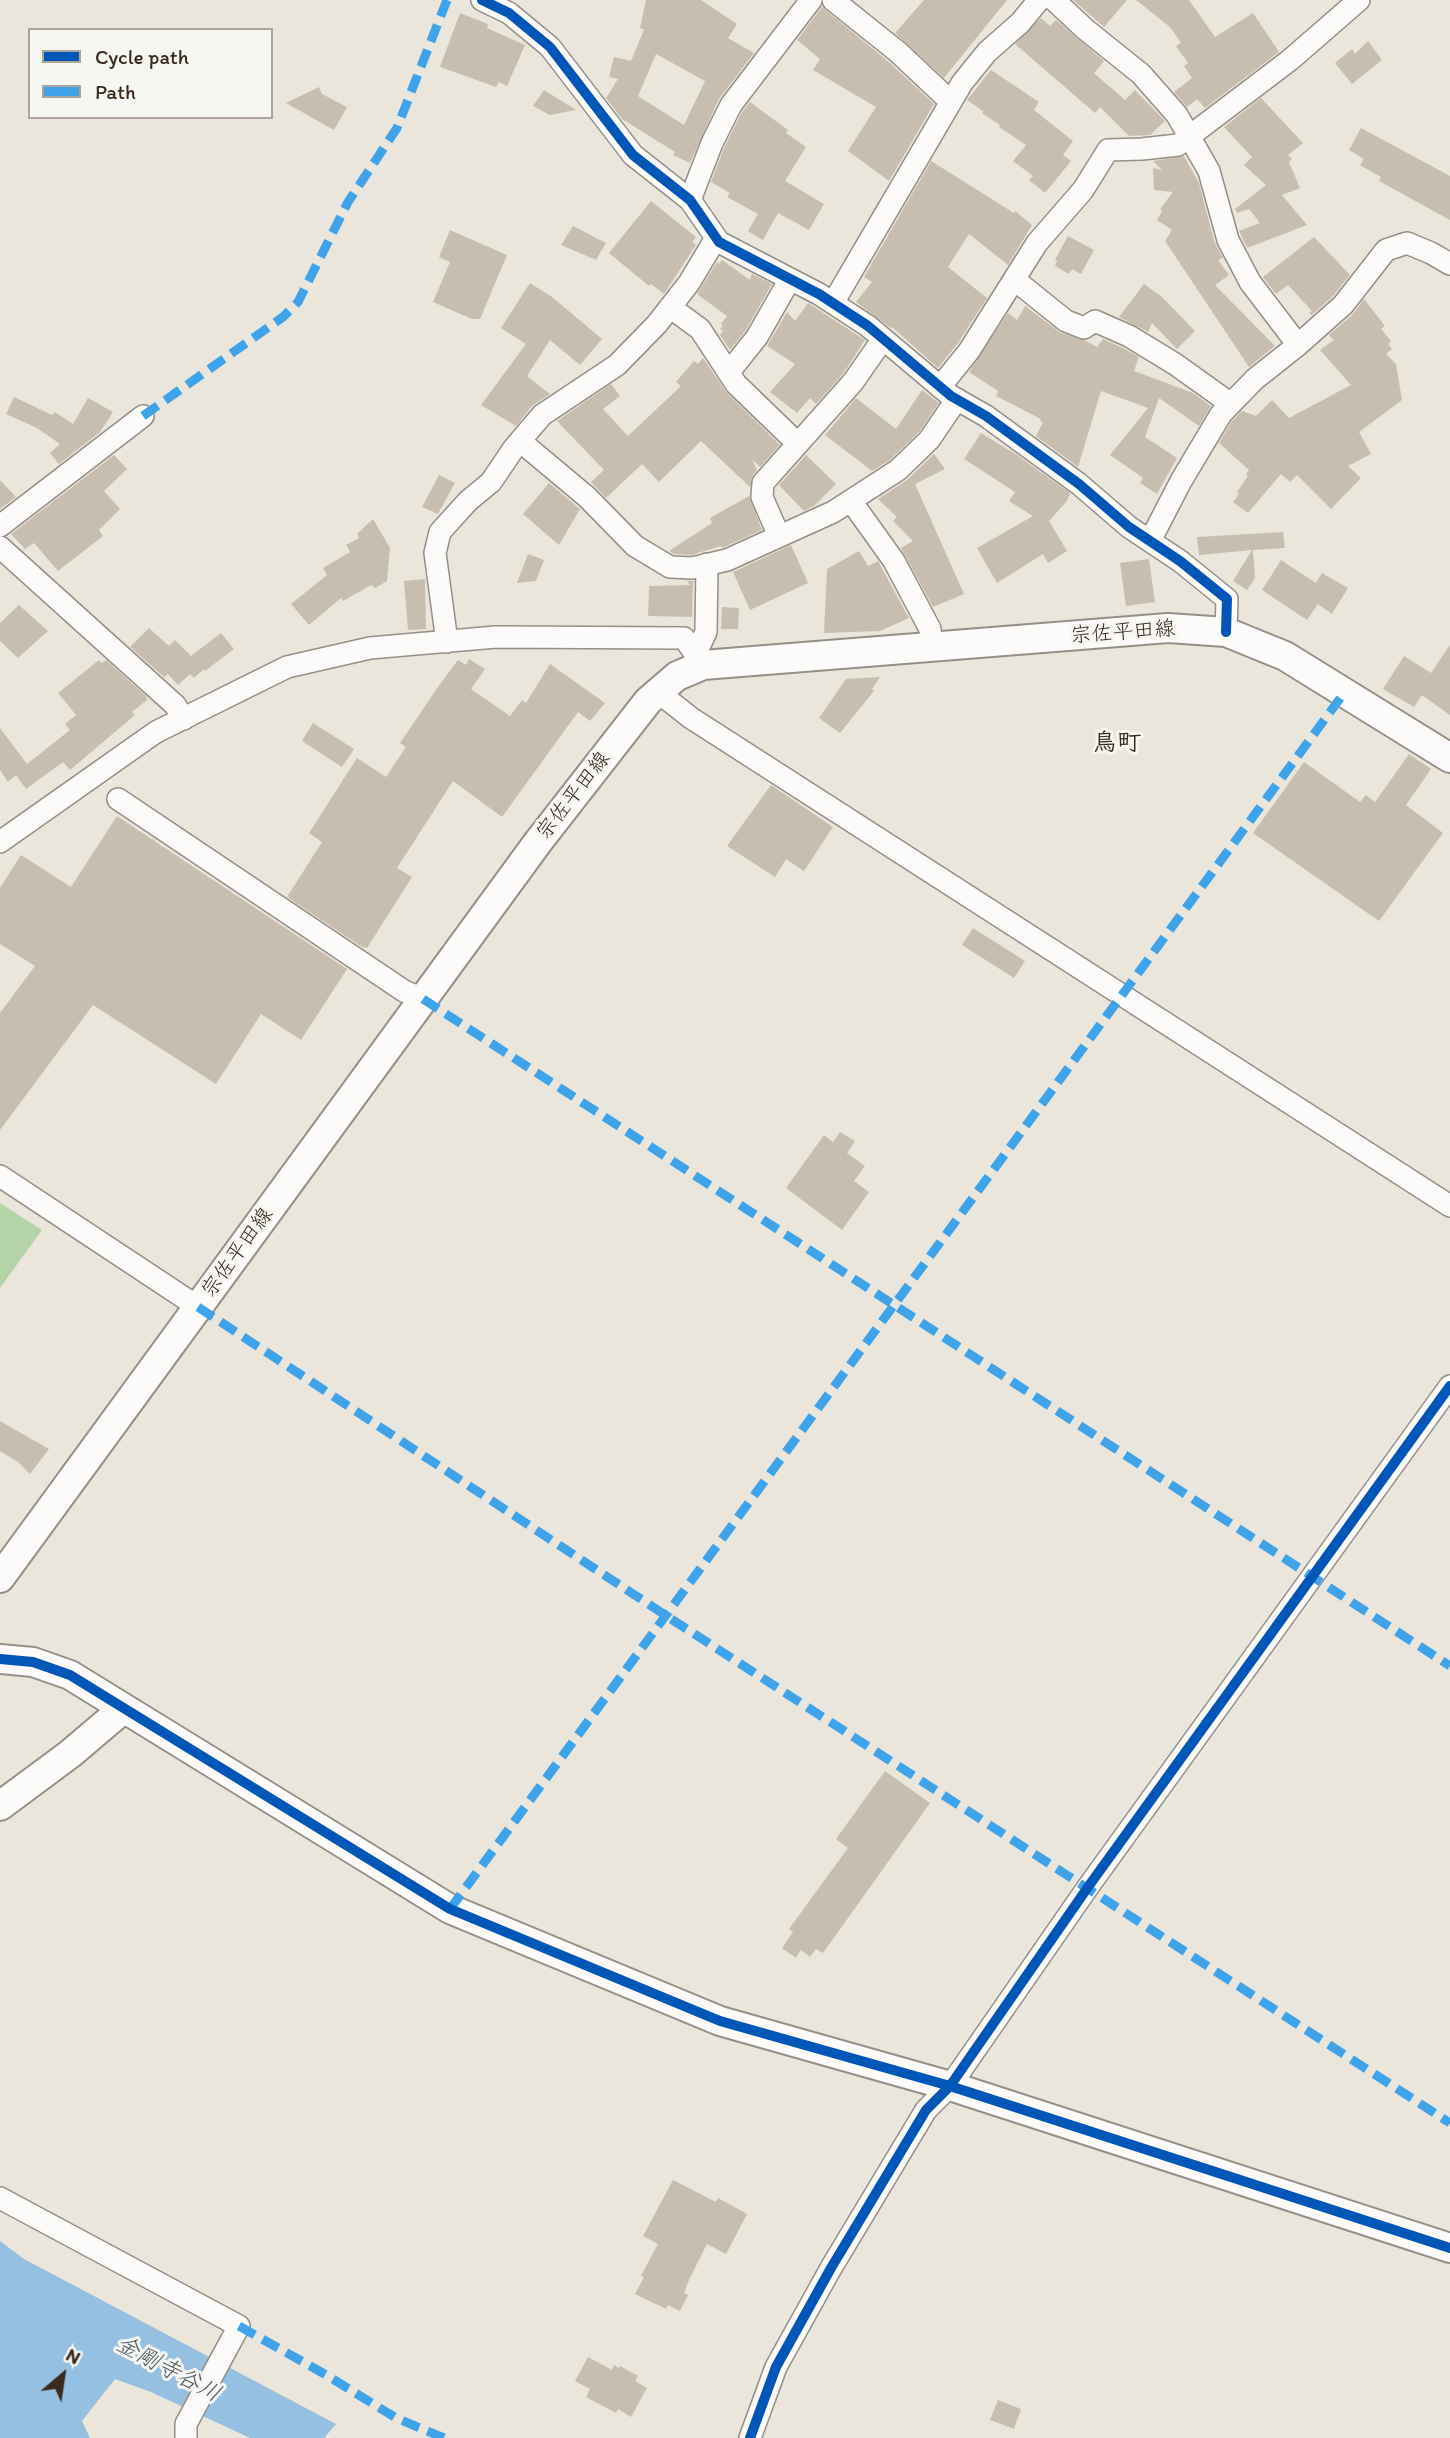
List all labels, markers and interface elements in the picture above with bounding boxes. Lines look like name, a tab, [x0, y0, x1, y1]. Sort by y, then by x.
legend	[28, 28, 273, 119]
text: Cycle path	[95, 44, 189, 69]
text: Path	[95, 79, 136, 104]
street label: 宗佐平田線	[1070, 617, 1176, 649]
district label: 鳥町	[1093, 730, 1141, 758]
street label: 宗佐平田線	[532, 747, 616, 845]
street label: 宗佐平田線	[197, 1203, 279, 1303]
water label: 金剛寺谷川	[111, 2331, 225, 2409]
north arrow	[28, 2340, 98, 2410]
text: N	[62, 2343, 85, 2369]

